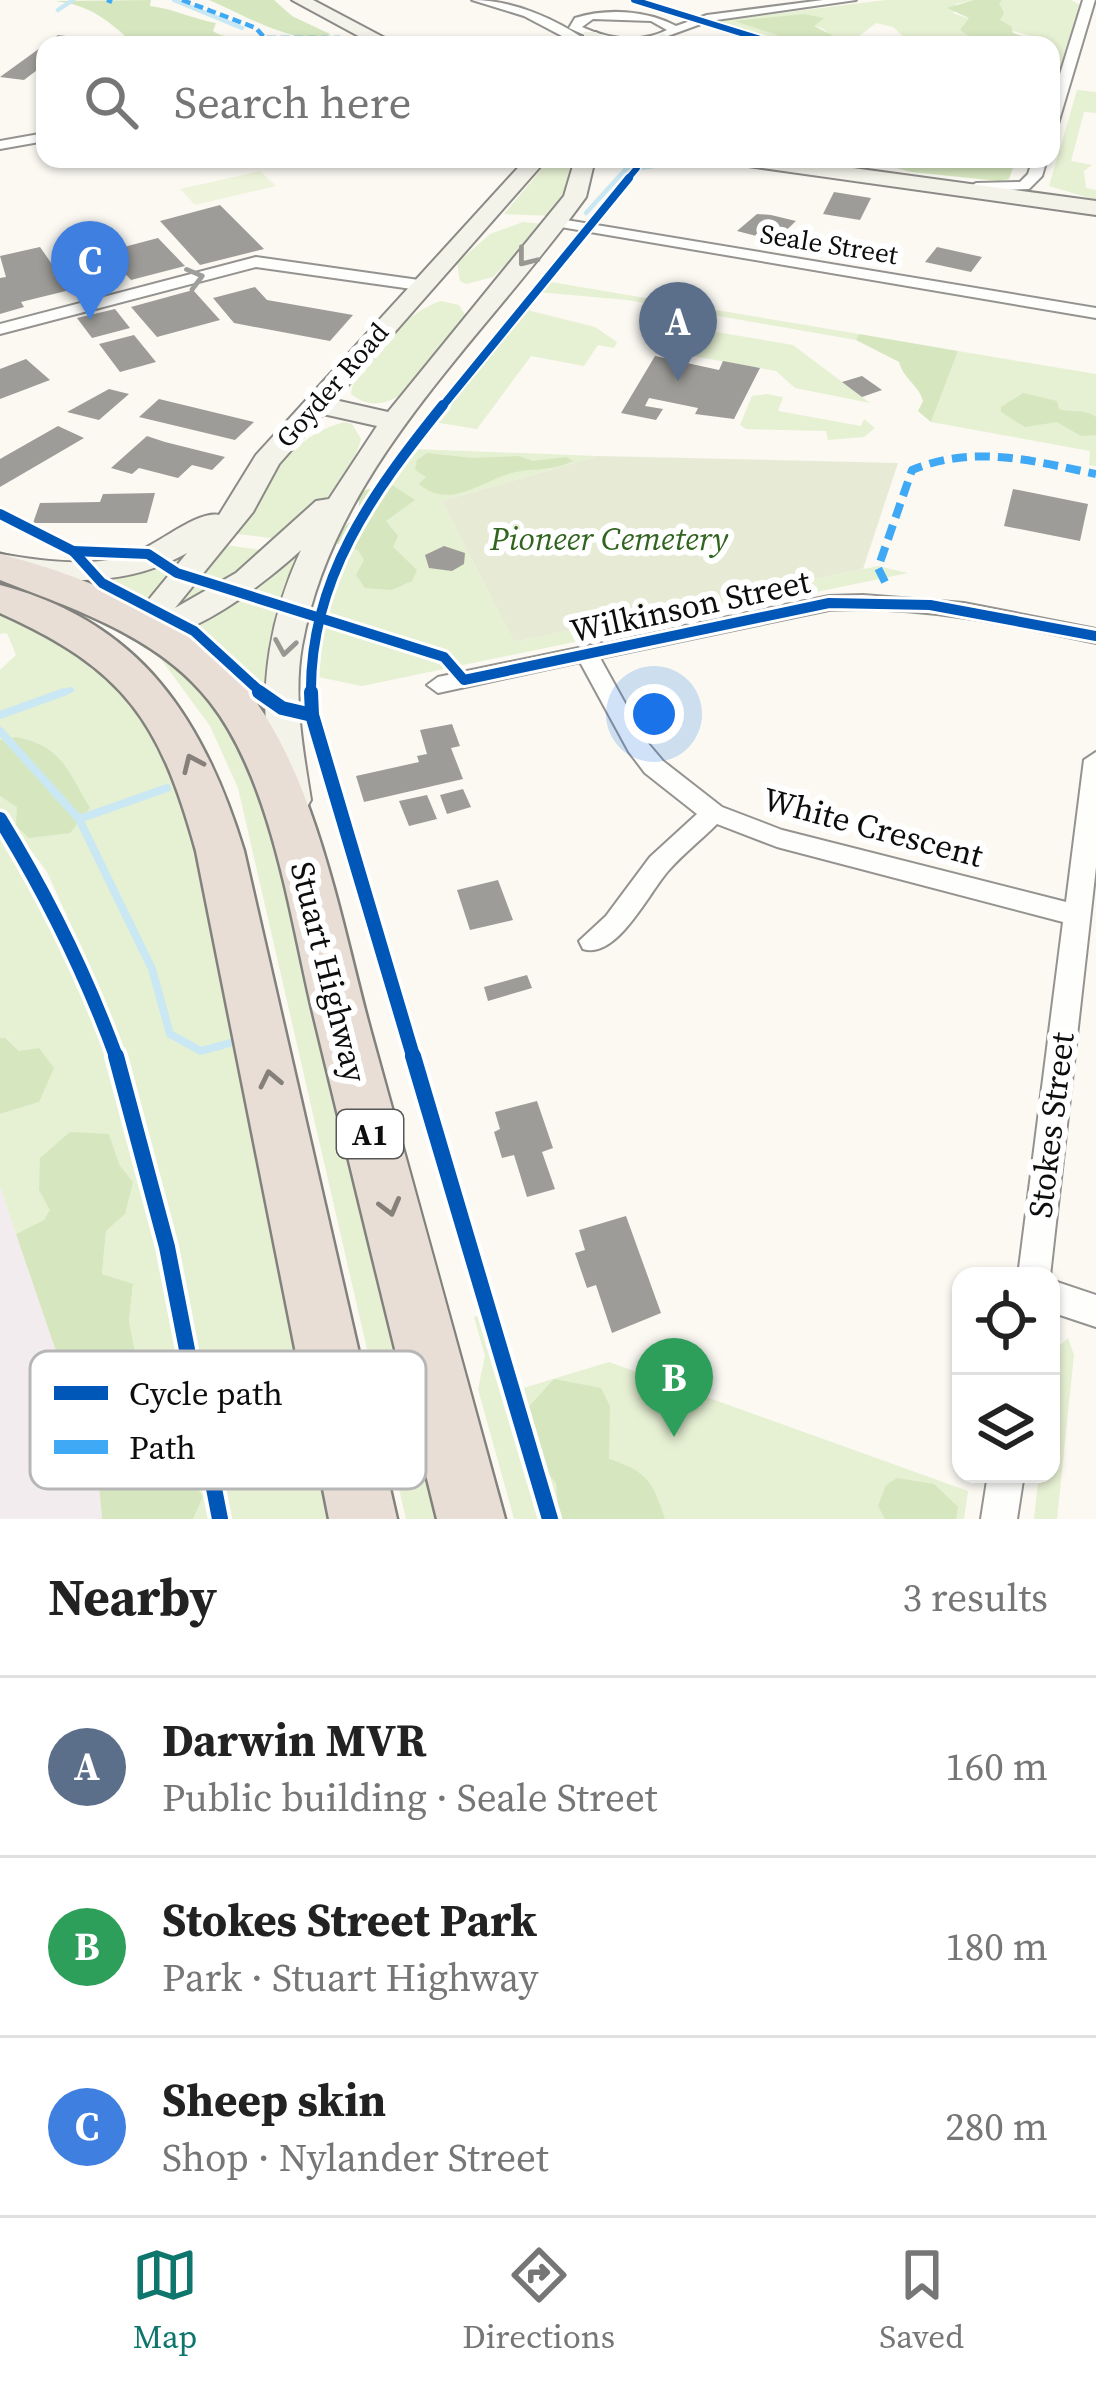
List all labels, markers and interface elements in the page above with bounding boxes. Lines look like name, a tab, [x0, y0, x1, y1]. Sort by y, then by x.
search box	[36, 36, 1060, 168]
icon: search	[78, 69, 144, 135]
text: Search here	[174, 71, 411, 133]
street label: Seale Street	[757, 215, 901, 273]
pin: C	[51, 221, 129, 320]
one-way arrow	[519, 244, 540, 266]
one-way arrow	[184, 267, 204, 292]
pin: A	[639, 282, 717, 381]
street label: Goyder Road	[267, 315, 397, 455]
park label: Pioneer Cemetery	[489, 516, 729, 561]
street label: Wilkinson Street	[566, 559, 814, 653]
one-way arrow	[274, 637, 299, 657]
your location	[624, 684, 684, 744]
one-way arrow	[183, 754, 206, 775]
street label: White Crescent	[758, 776, 988, 878]
street label: Stuart Highway	[280, 857, 378, 1087]
street label: Stokes Street	[1017, 1029, 1085, 1220]
one-way arrow	[259, 1069, 284, 1089]
road number: A1	[337, 1110, 403, 1158]
one-way arrow	[375, 1196, 400, 1217]
map controls	[952, 1267, 1060, 1483]
button: locate	[952, 1267, 1060, 1375]
pin: B	[635, 1338, 713, 1437]
legend	[30, 1351, 426, 1489]
text: Cycle path	[129, 1371, 283, 1416]
button: layers	[952, 1375, 1060, 1483]
text: Path	[129, 1425, 196, 1470]
text: Nearby	[48, 1562, 217, 1632]
text: 3 results	[903, 1571, 1048, 1624]
text: Darwin MVR	[162, 1709, 427, 1771]
text: A	[74, 1740, 100, 1793]
text: 160 m	[945, 1740, 1048, 1793]
text: Public building · Seale Street	[162, 1771, 657, 1824]
text: Stokes Street Park	[162, 1889, 537, 1951]
text: B	[74, 1920, 100, 1973]
text: 180 m	[945, 1920, 1048, 1973]
text: Park · Stuart Highway	[162, 1951, 539, 2004]
text: Sheep skin	[162, 2069, 386, 2131]
text: C	[75, 2100, 99, 2153]
text: 280 m	[945, 2100, 1048, 2153]
text: Shop · Nylander Street	[162, 2131, 549, 2184]
tab: Map	[132, 2242, 198, 2359]
tab: Directions	[462, 2242, 615, 2359]
tab: Saved	[879, 2242, 964, 2359]

